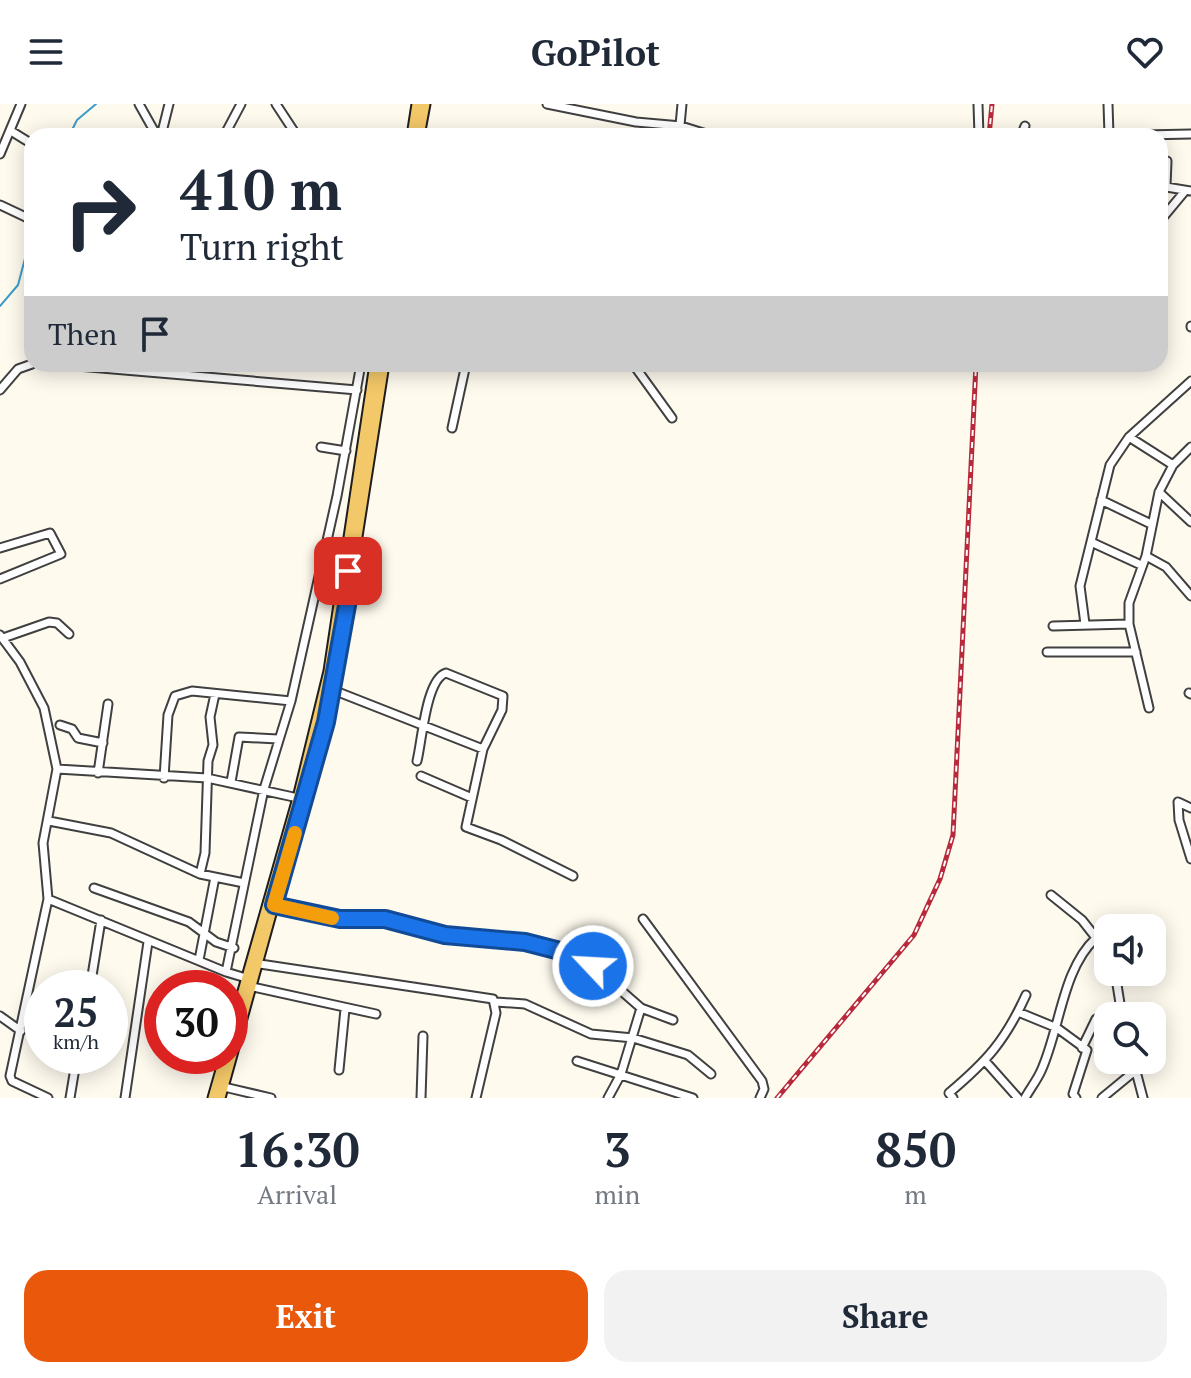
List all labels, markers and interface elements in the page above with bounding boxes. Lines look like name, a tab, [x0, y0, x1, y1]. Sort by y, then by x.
text: GoPilot	[531, 29, 660, 76]
icon: menu	[24, 30, 68, 74]
icon: heart	[1123, 30, 1167, 74]
text: 410 m	[180, 152, 342, 226]
icon: right	[48, 160, 152, 264]
text: Turn right	[180, 223, 344, 270]
icon: arrive	[133, 312, 177, 356]
text: Then	[48, 314, 117, 354]
pin	[314, 537, 382, 605]
icon: arrive	[326, 549, 370, 593]
map controls	[1094, 914, 1166, 1074]
button: sound	[1094, 914, 1166, 986]
position arrow	[551, 924, 635, 1008]
speed limit sign: 30	[144, 970, 248, 1074]
text: 25	[53, 985, 99, 1038]
button: search	[1094, 1002, 1166, 1074]
text: km/h	[53, 1028, 99, 1055]
text: 16:30	[235, 1117, 360, 1181]
text: 3	[604, 1117, 631, 1181]
text: 850	[875, 1117, 956, 1181]
text: Arrival	[257, 1177, 337, 1211]
text: min	[594, 1177, 640, 1211]
text: m	[904, 1177, 927, 1211]
button: Exit	[24, 1270, 588, 1362]
button: Share	[604, 1270, 1167, 1362]

